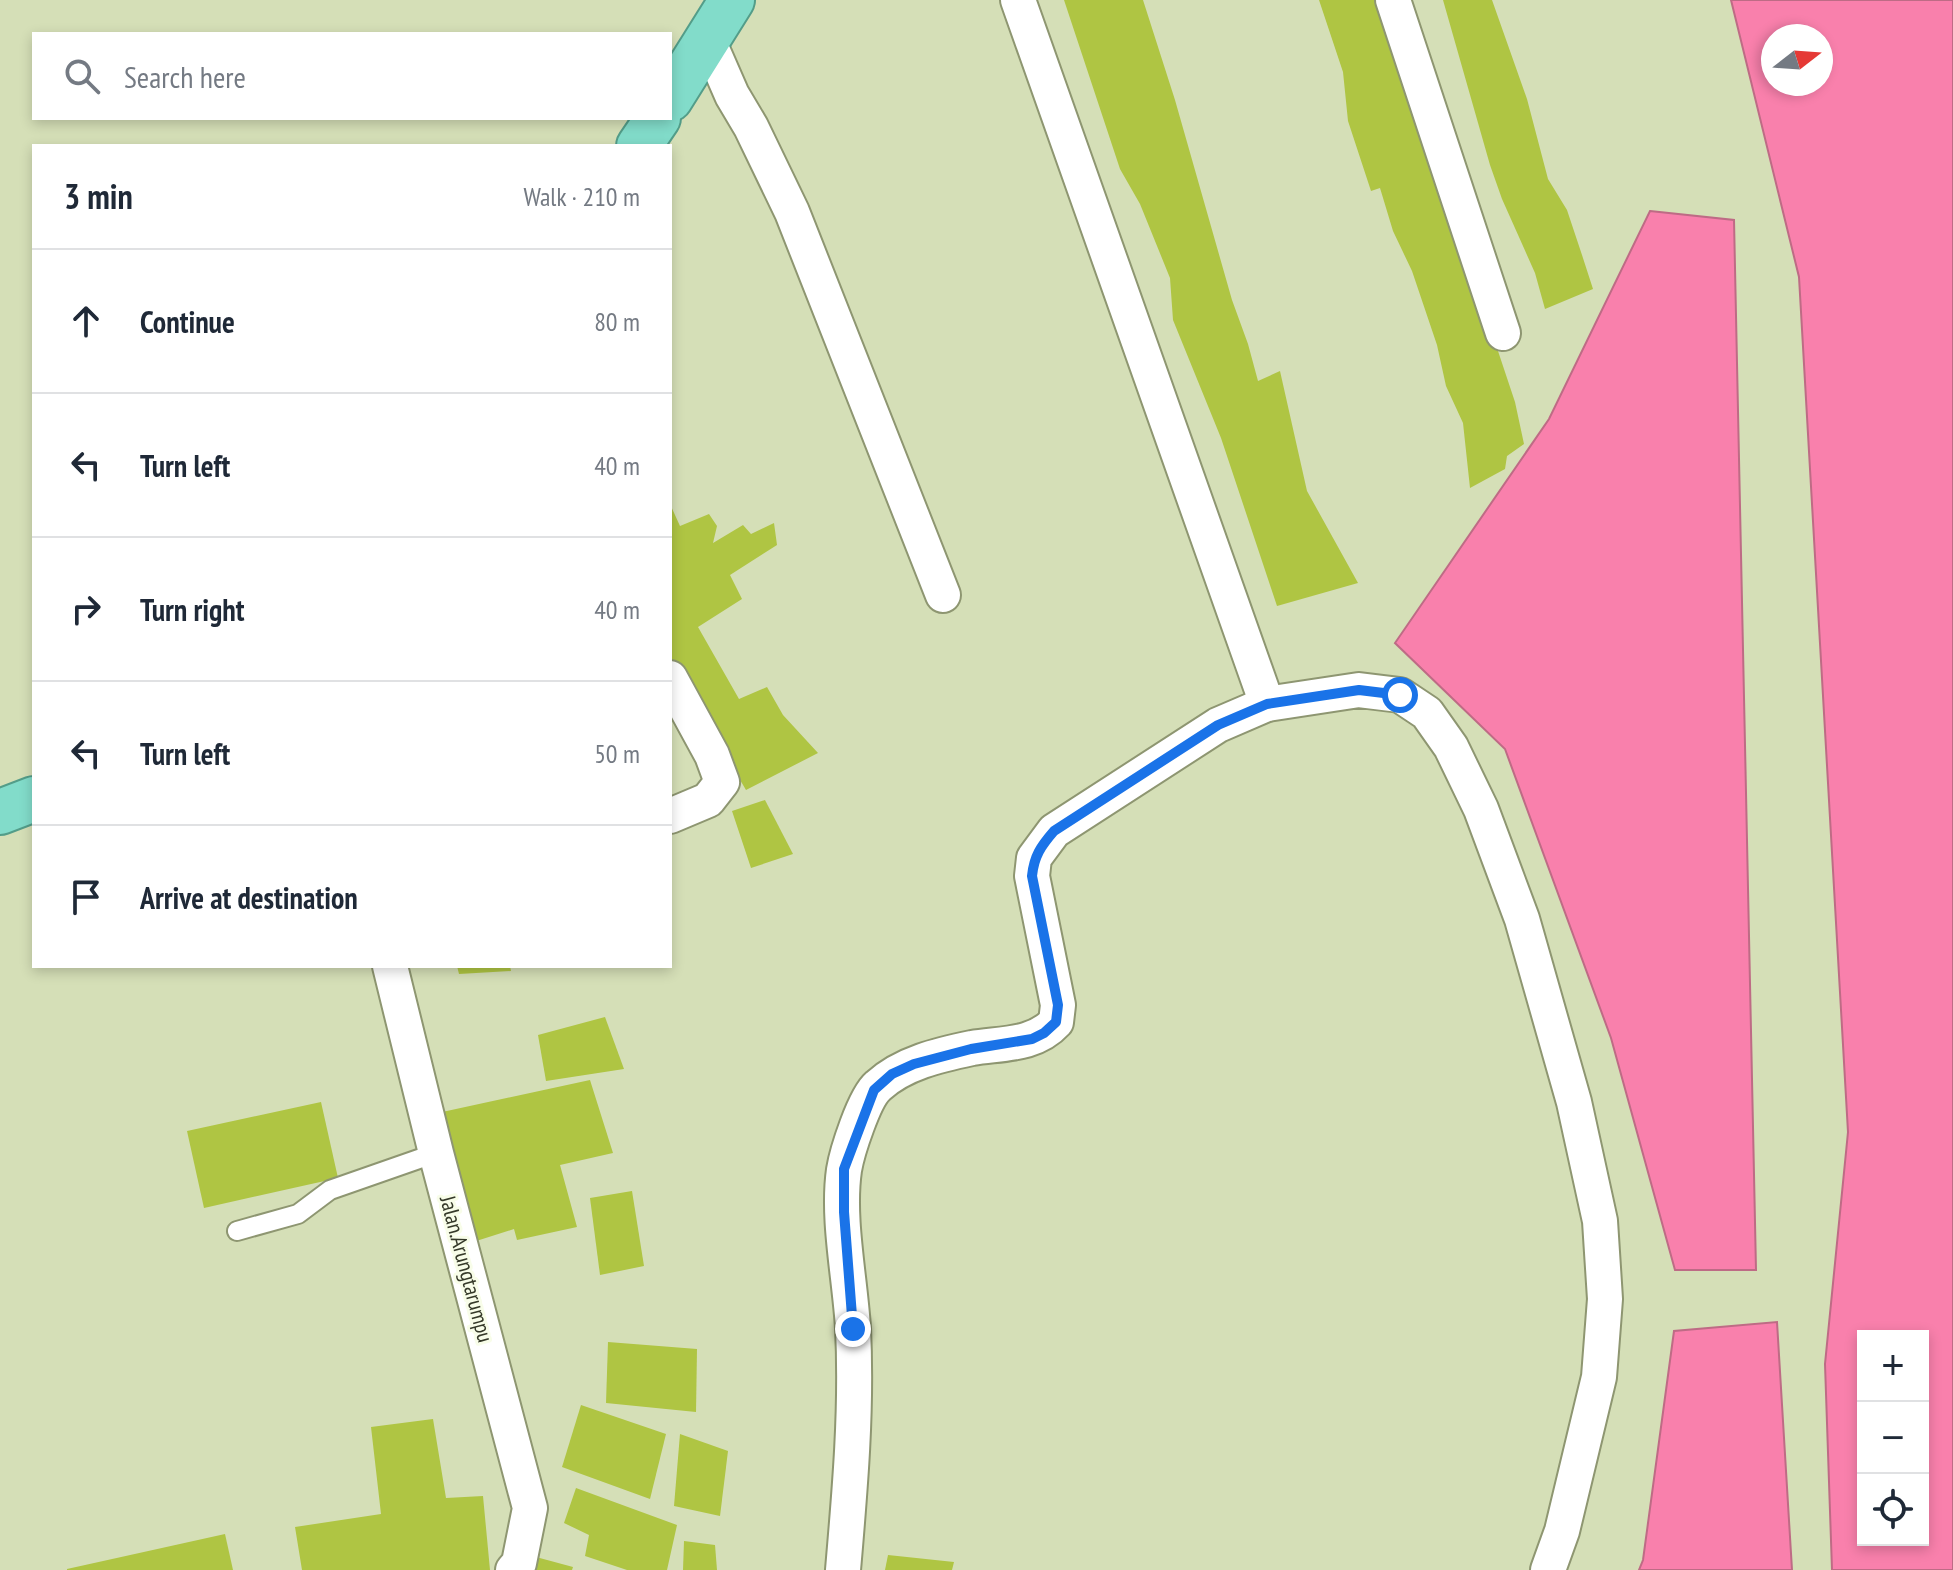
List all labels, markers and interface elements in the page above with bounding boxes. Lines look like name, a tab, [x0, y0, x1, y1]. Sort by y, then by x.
north arrow	[1761, 24, 1833, 96]
search box	[32, 32, 672, 120]
icon: search	[60, 54, 104, 98]
text: Search here	[124, 57, 246, 96]
text: 3 min	[64, 174, 133, 218]
text: Walk · 210 m	[523, 180, 640, 213]
icon: ahead	[64, 299, 108, 343]
text: Continue	[140, 302, 235, 341]
text: 80 m	[594, 305, 640, 338]
icon: left	[64, 443, 108, 487]
text: Turn left	[140, 446, 230, 485]
text: 40 m	[594, 449, 640, 482]
icon: right	[64, 587, 108, 631]
text: Turn right	[140, 590, 244, 629]
text: 40 m	[594, 593, 640, 626]
route start	[1382, 677, 1418, 713]
icon: left	[64, 731, 108, 775]
text: Turn left	[140, 734, 230, 773]
text: 50 m	[594, 737, 640, 770]
icon: arrive	[64, 875, 108, 919]
text: Arrive at destination	[140, 878, 358, 917]
street label: Jalan.Arungtarumpu	[434, 1192, 500, 1345]
route end	[835, 1311, 871, 1347]
map controls	[1857, 1330, 1929, 1546]
button: +	[1857, 1330, 1929, 1402]
button: −	[1857, 1402, 1929, 1474]
button: locate	[1857, 1474, 1929, 1546]

